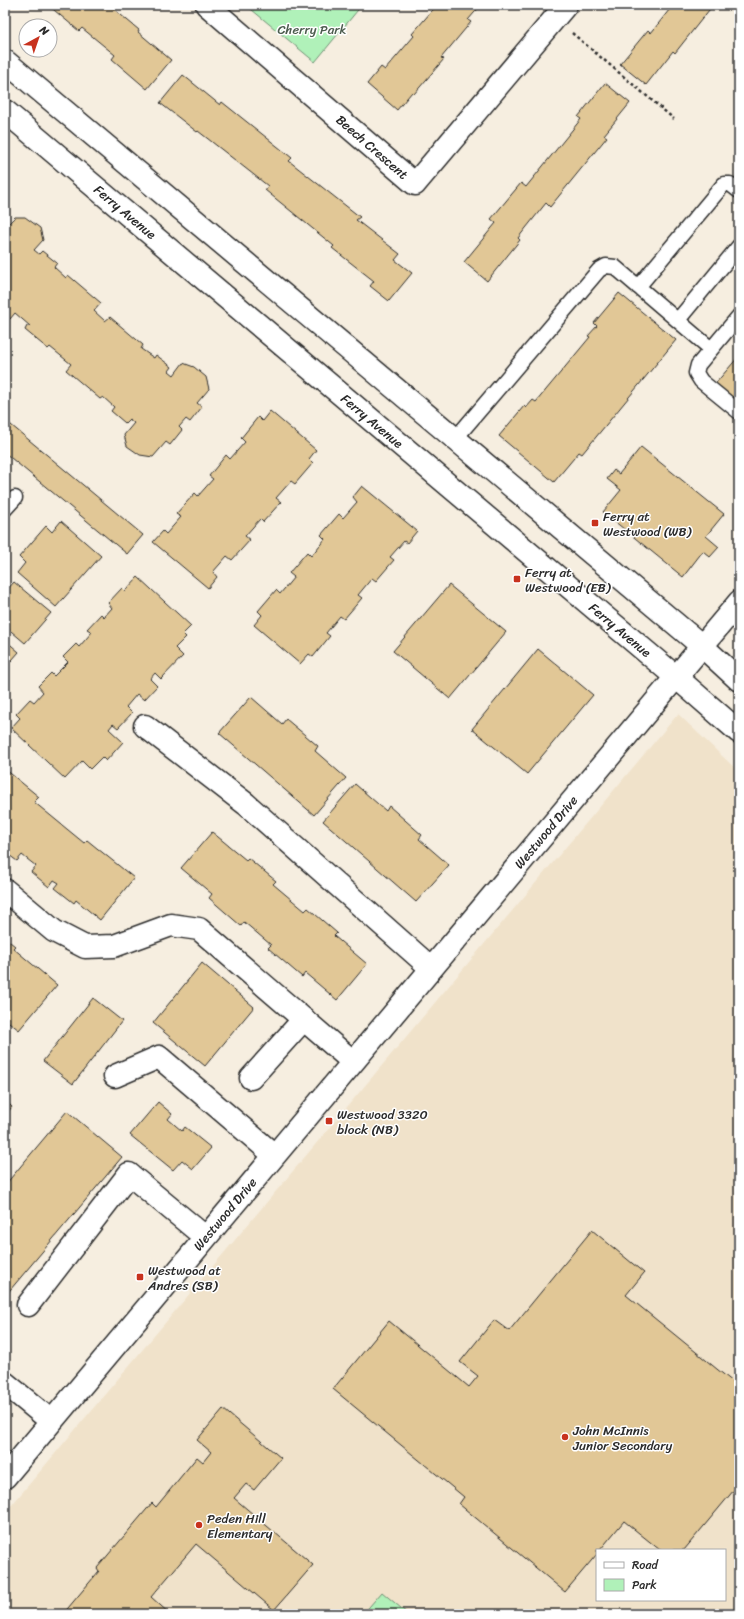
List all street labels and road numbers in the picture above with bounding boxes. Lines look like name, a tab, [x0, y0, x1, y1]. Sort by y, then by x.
street label: Beech Crescent	[331, 109, 414, 185]
street label: Ferry Avenue	[89, 179, 161, 245]
street label: Ferry Avenue	[336, 388, 408, 454]
street label: Ferry Avenue	[584, 597, 656, 663]
street label: Westwood Drive	[508, 790, 584, 874]
street label: Westwood Drive	[187, 1172, 263, 1256]

